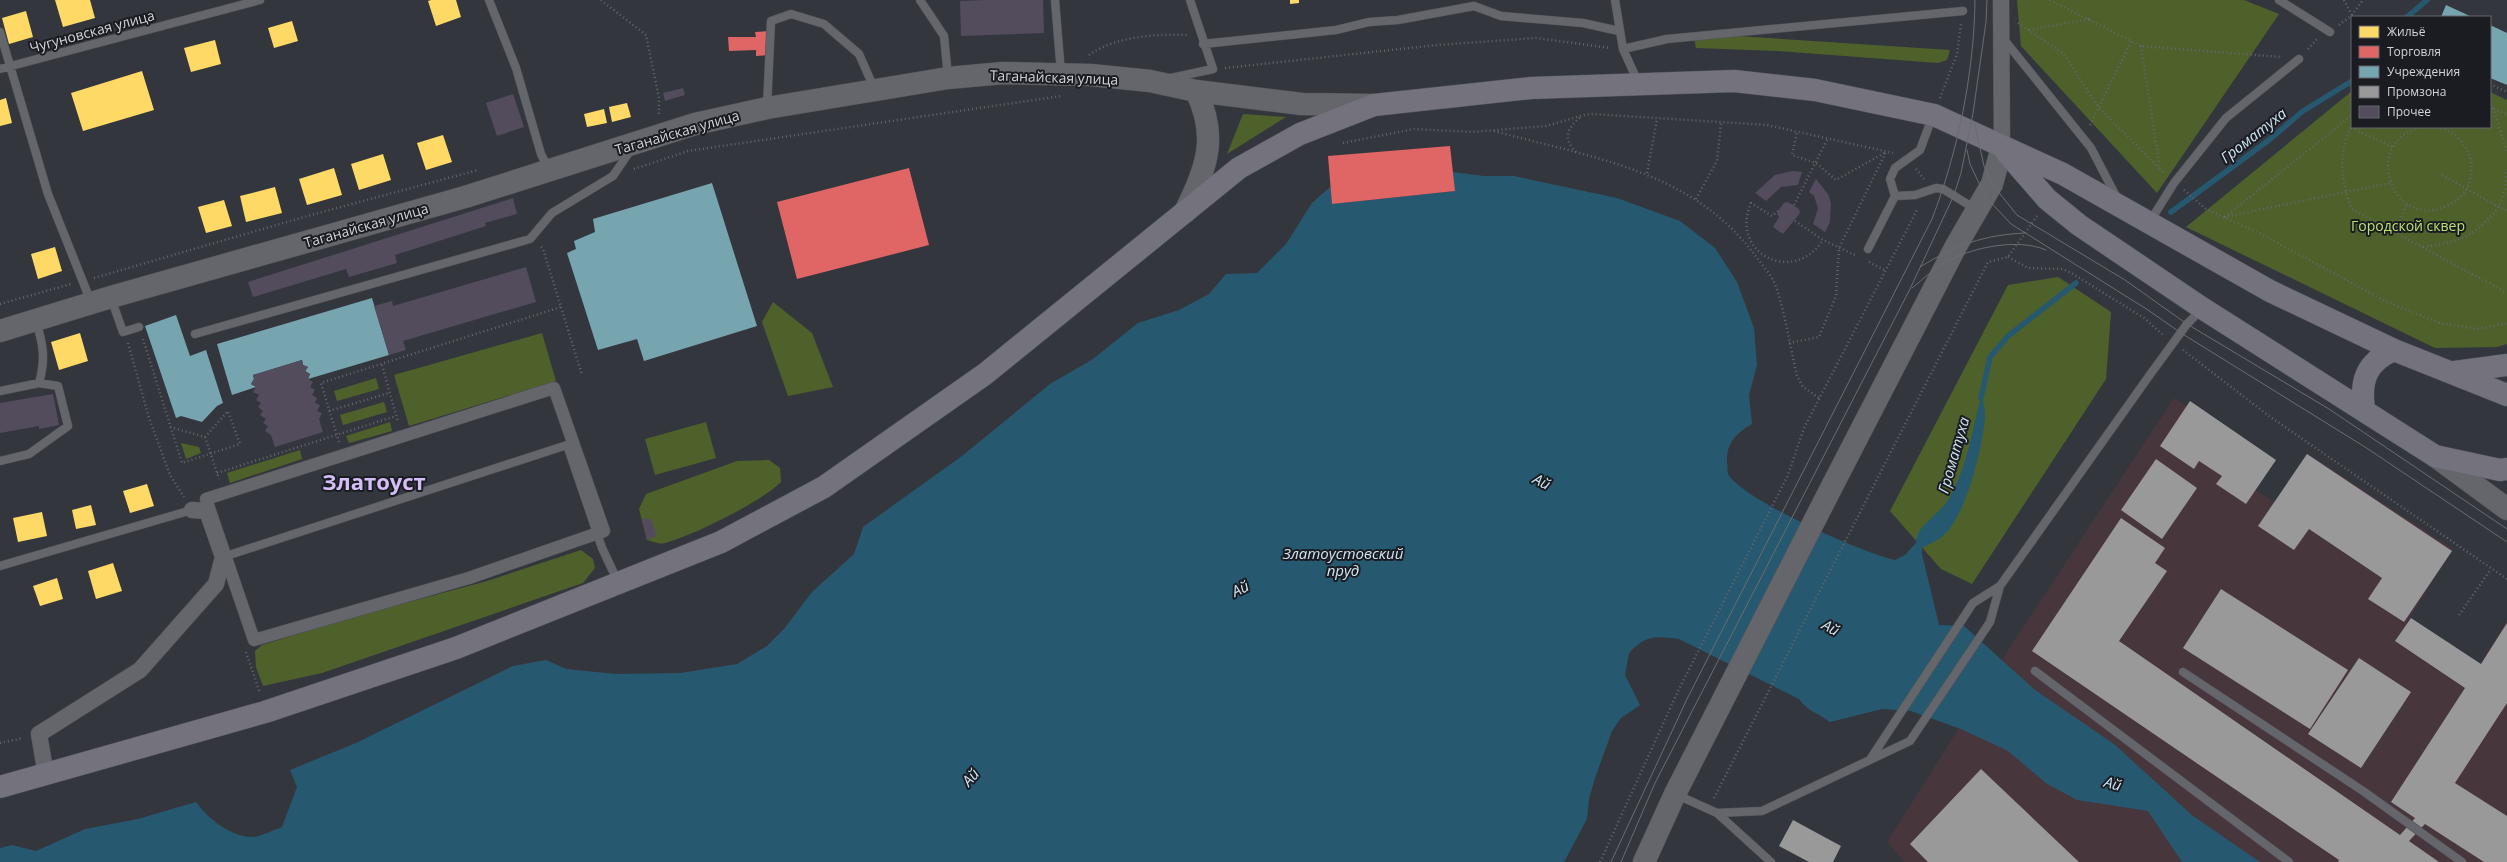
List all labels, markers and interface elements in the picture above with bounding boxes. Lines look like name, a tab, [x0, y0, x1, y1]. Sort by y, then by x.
street label: Чугуновская улица	[27, 5, 157, 57]
legend	[2351, 16, 2491, 128]
text: Жильё	[2387, 23, 2426, 40]
text: Торговля	[2387, 43, 2441, 60]
text: Учреждения	[2387, 63, 2460, 80]
street label: Таганайская улица	[989, 65, 1119, 89]
text: Промзона	[2387, 83, 2446, 100]
water label: Громатуха	[2216, 103, 2291, 167]
text: Прочее	[2387, 103, 2431, 120]
street label: Таганайская улица	[613, 105, 741, 159]
street label: Таганайская улица	[302, 198, 430, 252]
park label: Городской сквер	[2351, 216, 2465, 235]
water label: Громатуха	[1933, 414, 1974, 496]
district label: Златоуст	[322, 466, 426, 496]
water label: Ай	[1529, 468, 1554, 494]
water label: Златоустовский пруд	[1282, 543, 1404, 580]
water label: Ай	[1227, 575, 1252, 601]
water label: Ай	[1818, 614, 1844, 640]
water label: Ай	[956, 764, 983, 791]
water label: Ай	[2101, 771, 2124, 795]

